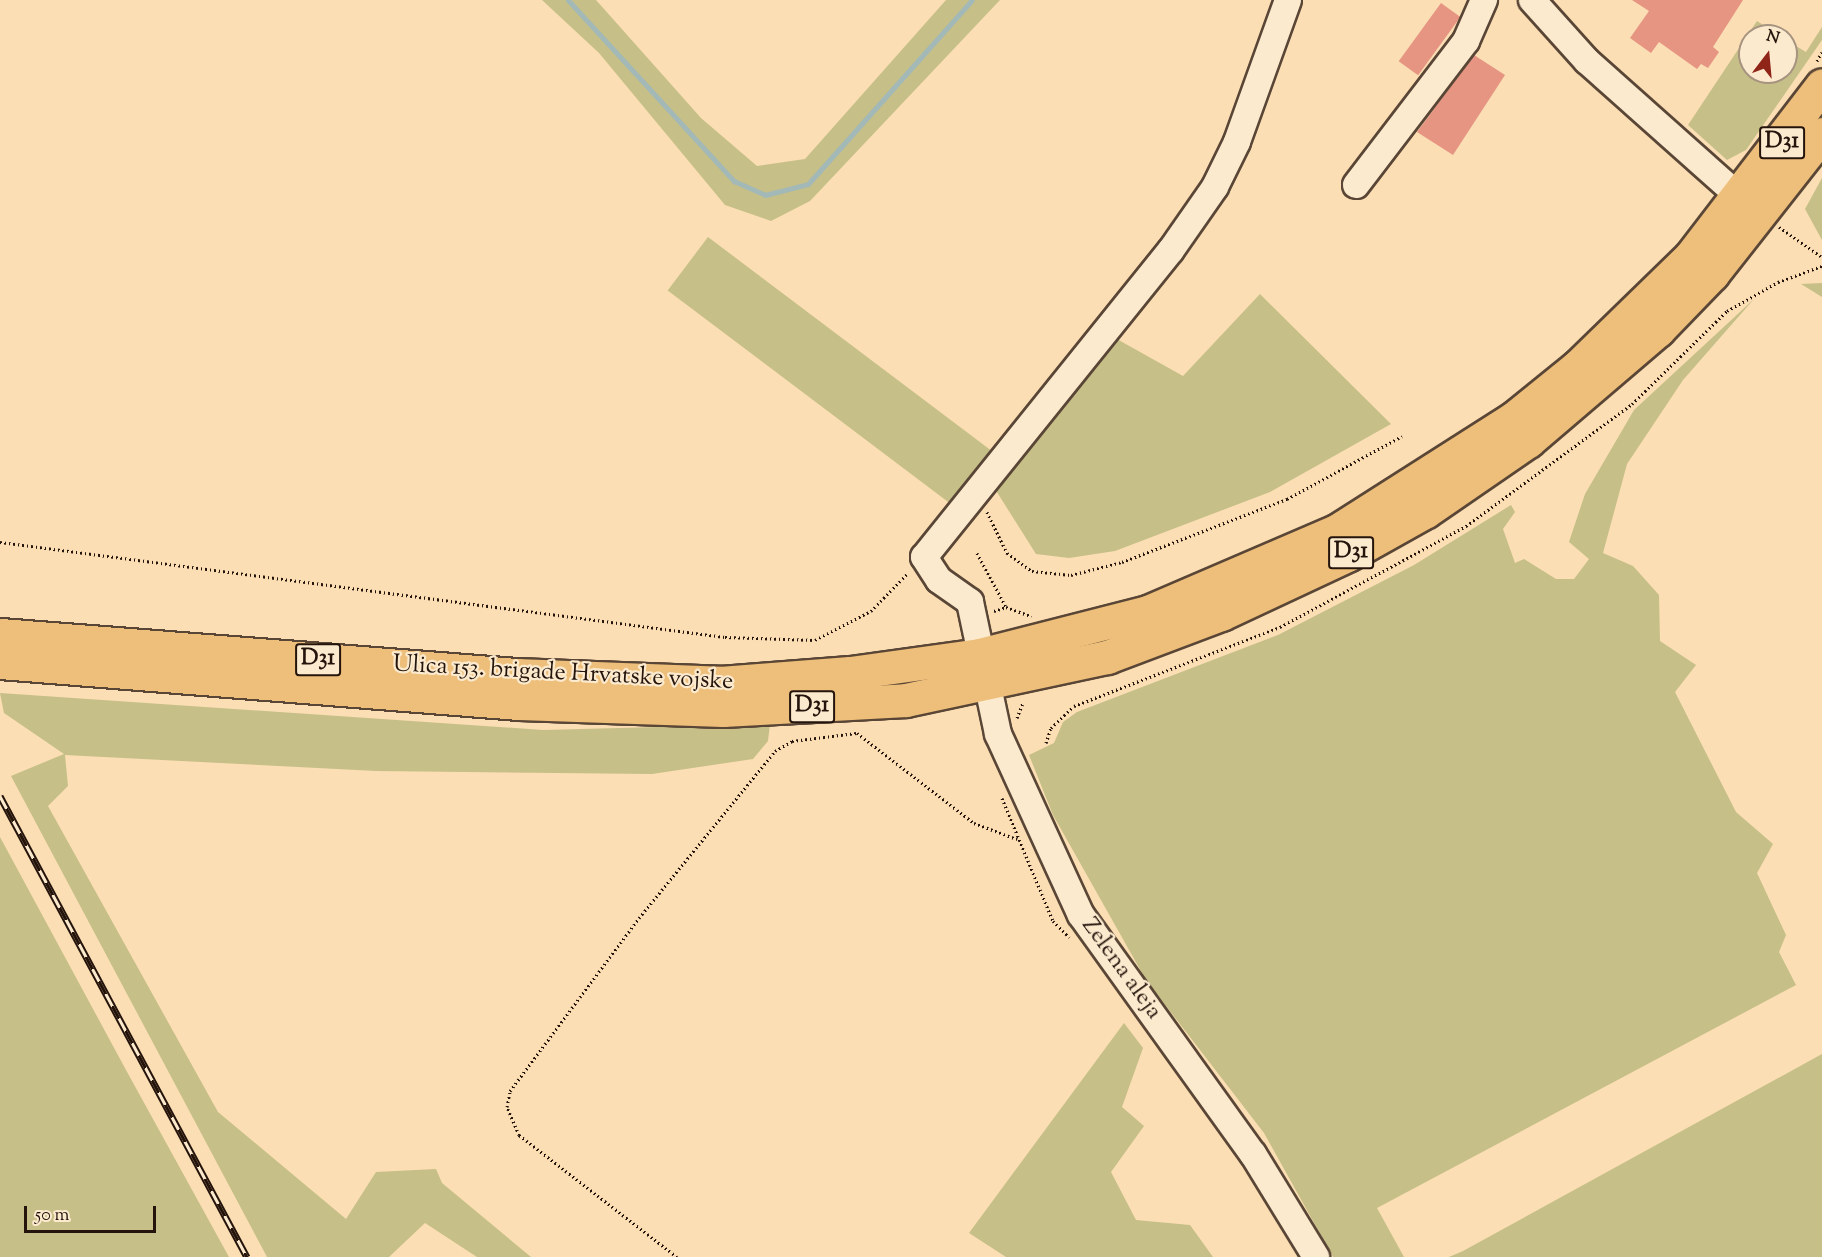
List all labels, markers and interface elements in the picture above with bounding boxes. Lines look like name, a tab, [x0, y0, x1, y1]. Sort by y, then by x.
north arrow	[1738, 24, 1798, 84]
text: N	[1763, 25, 1782, 51]
road number: D31	[1758, 124, 1806, 162]
road number: D31	[1327, 534, 1375, 572]
road number: D31	[294, 641, 342, 679]
street label: Ulica 153. brigade Hrvatske vojske	[392, 651, 734, 697]
road number: D31	[788, 688, 836, 726]
street label: Zelena aleja	[1074, 912, 1168, 1026]
scale bar	[27, 1194, 159, 1232]
text: 50 m	[35, 1203, 69, 1229]

